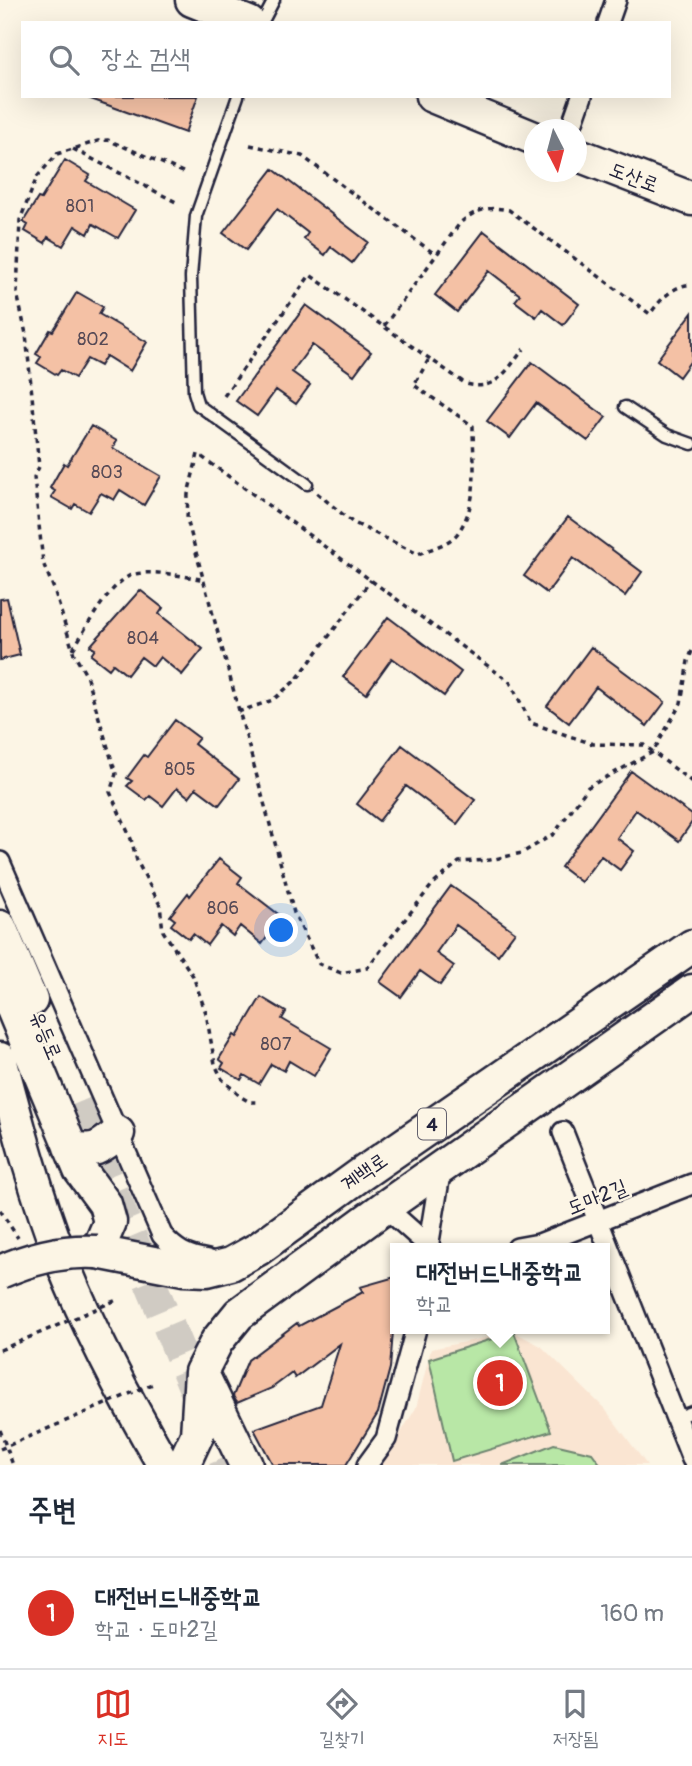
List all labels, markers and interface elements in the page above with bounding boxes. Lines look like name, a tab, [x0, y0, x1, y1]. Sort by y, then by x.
search box	[21, 21, 671, 98]
icon: search	[45, 41, 83, 79]
text: 장소 검색	[101, 43, 190, 75]
north arrow	[524, 119, 587, 182]
street label: 도산로	[605, 156, 662, 199]
house number: 801	[66, 195, 94, 218]
house number: 802	[77, 328, 109, 351]
house number: 803	[91, 461, 123, 484]
house number: 804	[127, 627, 159, 650]
house number: 805	[164, 758, 196, 781]
house number: 806	[207, 897, 239, 920]
your location	[264, 913, 298, 947]
street label: 유등로	[23, 1007, 68, 1064]
house number: 807	[261, 1033, 292, 1056]
road number: 4	[418, 1108, 446, 1140]
street label: 계백로	[336, 1147, 393, 1198]
street label: 도마2길	[563, 1173, 631, 1222]
popup	[390, 1243, 610, 1334]
text: 대전버드내중학교	[416, 1257, 584, 1289]
text: 학교	[416, 1290, 453, 1319]
pin: 1	[477, 1357, 523, 1409]
text: 주변	[28, 1492, 76, 1529]
text: 대전버드내중학교	[95, 1582, 262, 1614]
text: 1	[47, 1599, 56, 1628]
text: 160 m	[600, 1599, 664, 1628]
text: 학교 · 도마2길	[95, 1615, 218, 1644]
tab: 지도	[94, 1685, 132, 1752]
tab: 길찾기	[319, 1685, 365, 1752]
tab: 저장됨	[552, 1685, 598, 1752]

